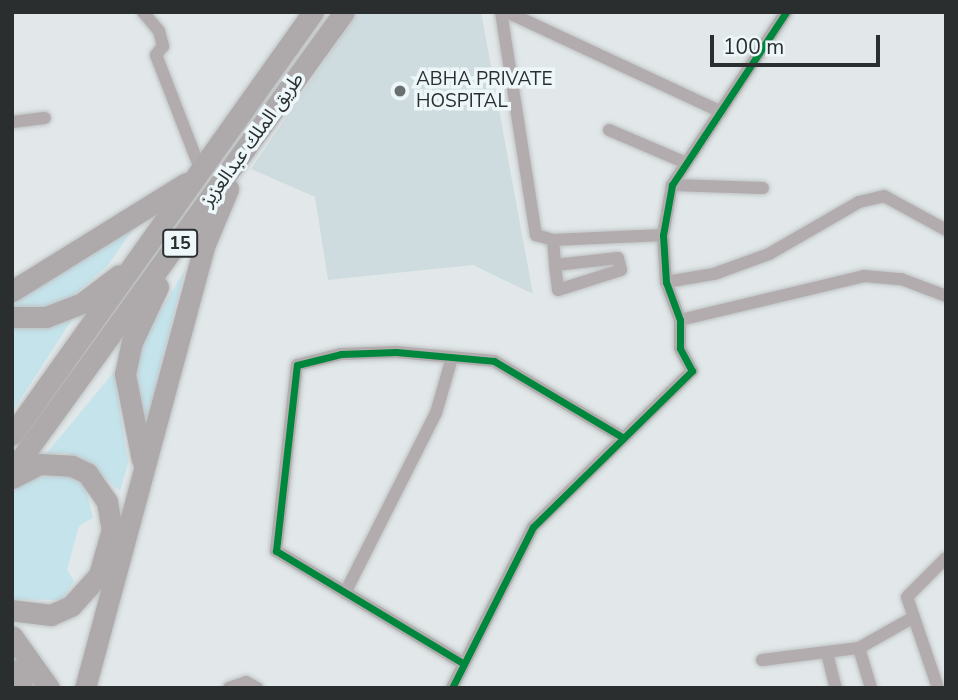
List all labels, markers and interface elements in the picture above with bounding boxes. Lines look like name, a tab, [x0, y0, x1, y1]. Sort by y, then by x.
scale bar	[713, 21, 883, 65]
text: 100 m	[723, 33, 784, 61]
street label: طريق الملك عبدالعزيز	[197, 69, 309, 211]
place label: ABHA PRIVATE HOSPITAL	[416, 69, 552, 113]
marker: ABHA PRIVATE HOSPITAL	[390, 81, 410, 101]
road number: 15	[161, 229, 199, 258]

